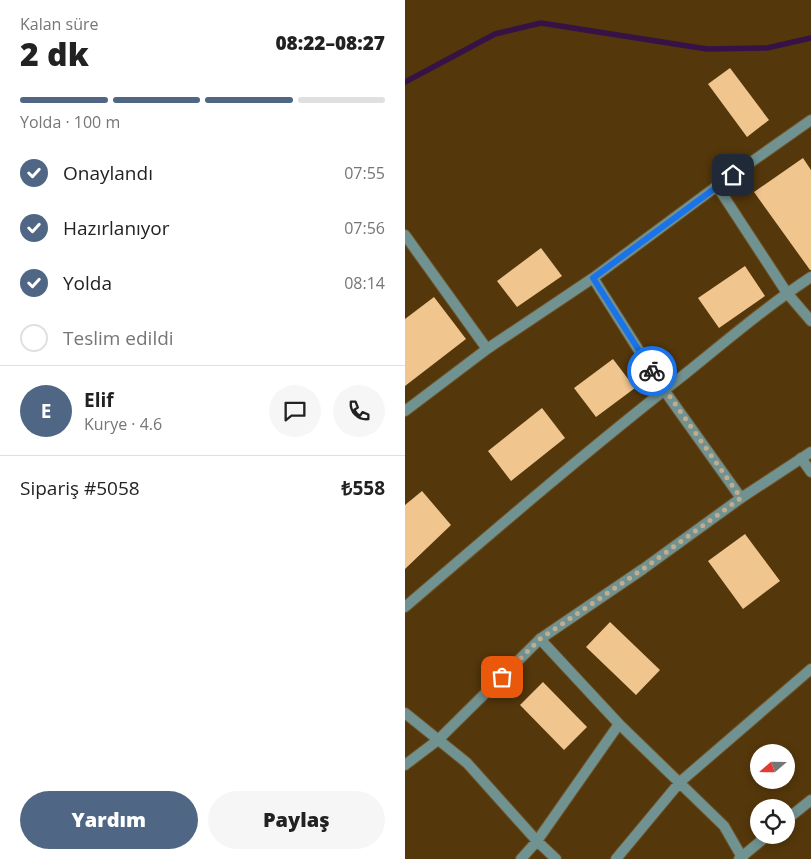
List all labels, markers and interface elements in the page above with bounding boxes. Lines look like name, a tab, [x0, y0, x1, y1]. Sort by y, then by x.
text: Kalan süre	[20, 13, 99, 35]
text: 08:22–08:27	[275, 30, 385, 56]
text: 2 dk	[20, 32, 89, 75]
text: Yolda · 100 m	[20, 111, 120, 133]
pin	[712, 154, 754, 196]
icon: check	[20, 159, 48, 187]
text: Onaylandı	[63, 160, 153, 186]
icon: home	[719, 161, 747, 189]
text: 07:55	[344, 162, 385, 184]
icon: check	[20, 214, 48, 242]
text: Hazırlanıyor	[63, 215, 170, 241]
text: 07:56	[344, 217, 385, 239]
icon: check	[20, 269, 48, 297]
text: Yolda	[63, 270, 112, 296]
text: 08:14	[344, 272, 385, 294]
text: Teslim edildi	[63, 325, 174, 351]
courier	[627, 346, 677, 396]
icon: bike	[638, 357, 666, 385]
button: chat	[269, 385, 321, 437]
button: phone	[333, 385, 385, 437]
text: Elif	[84, 387, 114, 413]
text: E	[41, 398, 51, 424]
text: Kurye · 4.6	[84, 413, 162, 435]
text: Sipariş #5058	[20, 475, 140, 501]
text: ₺558	[342, 475, 385, 501]
pin	[481, 656, 523, 698]
icon: bag	[488, 663, 516, 691]
north arrow	[750, 744, 795, 789]
map controls	[750, 744, 795, 844]
button: Yardım	[20, 791, 198, 849]
button: Paylaş	[208, 791, 385, 849]
button: locate	[750, 799, 795, 844]

